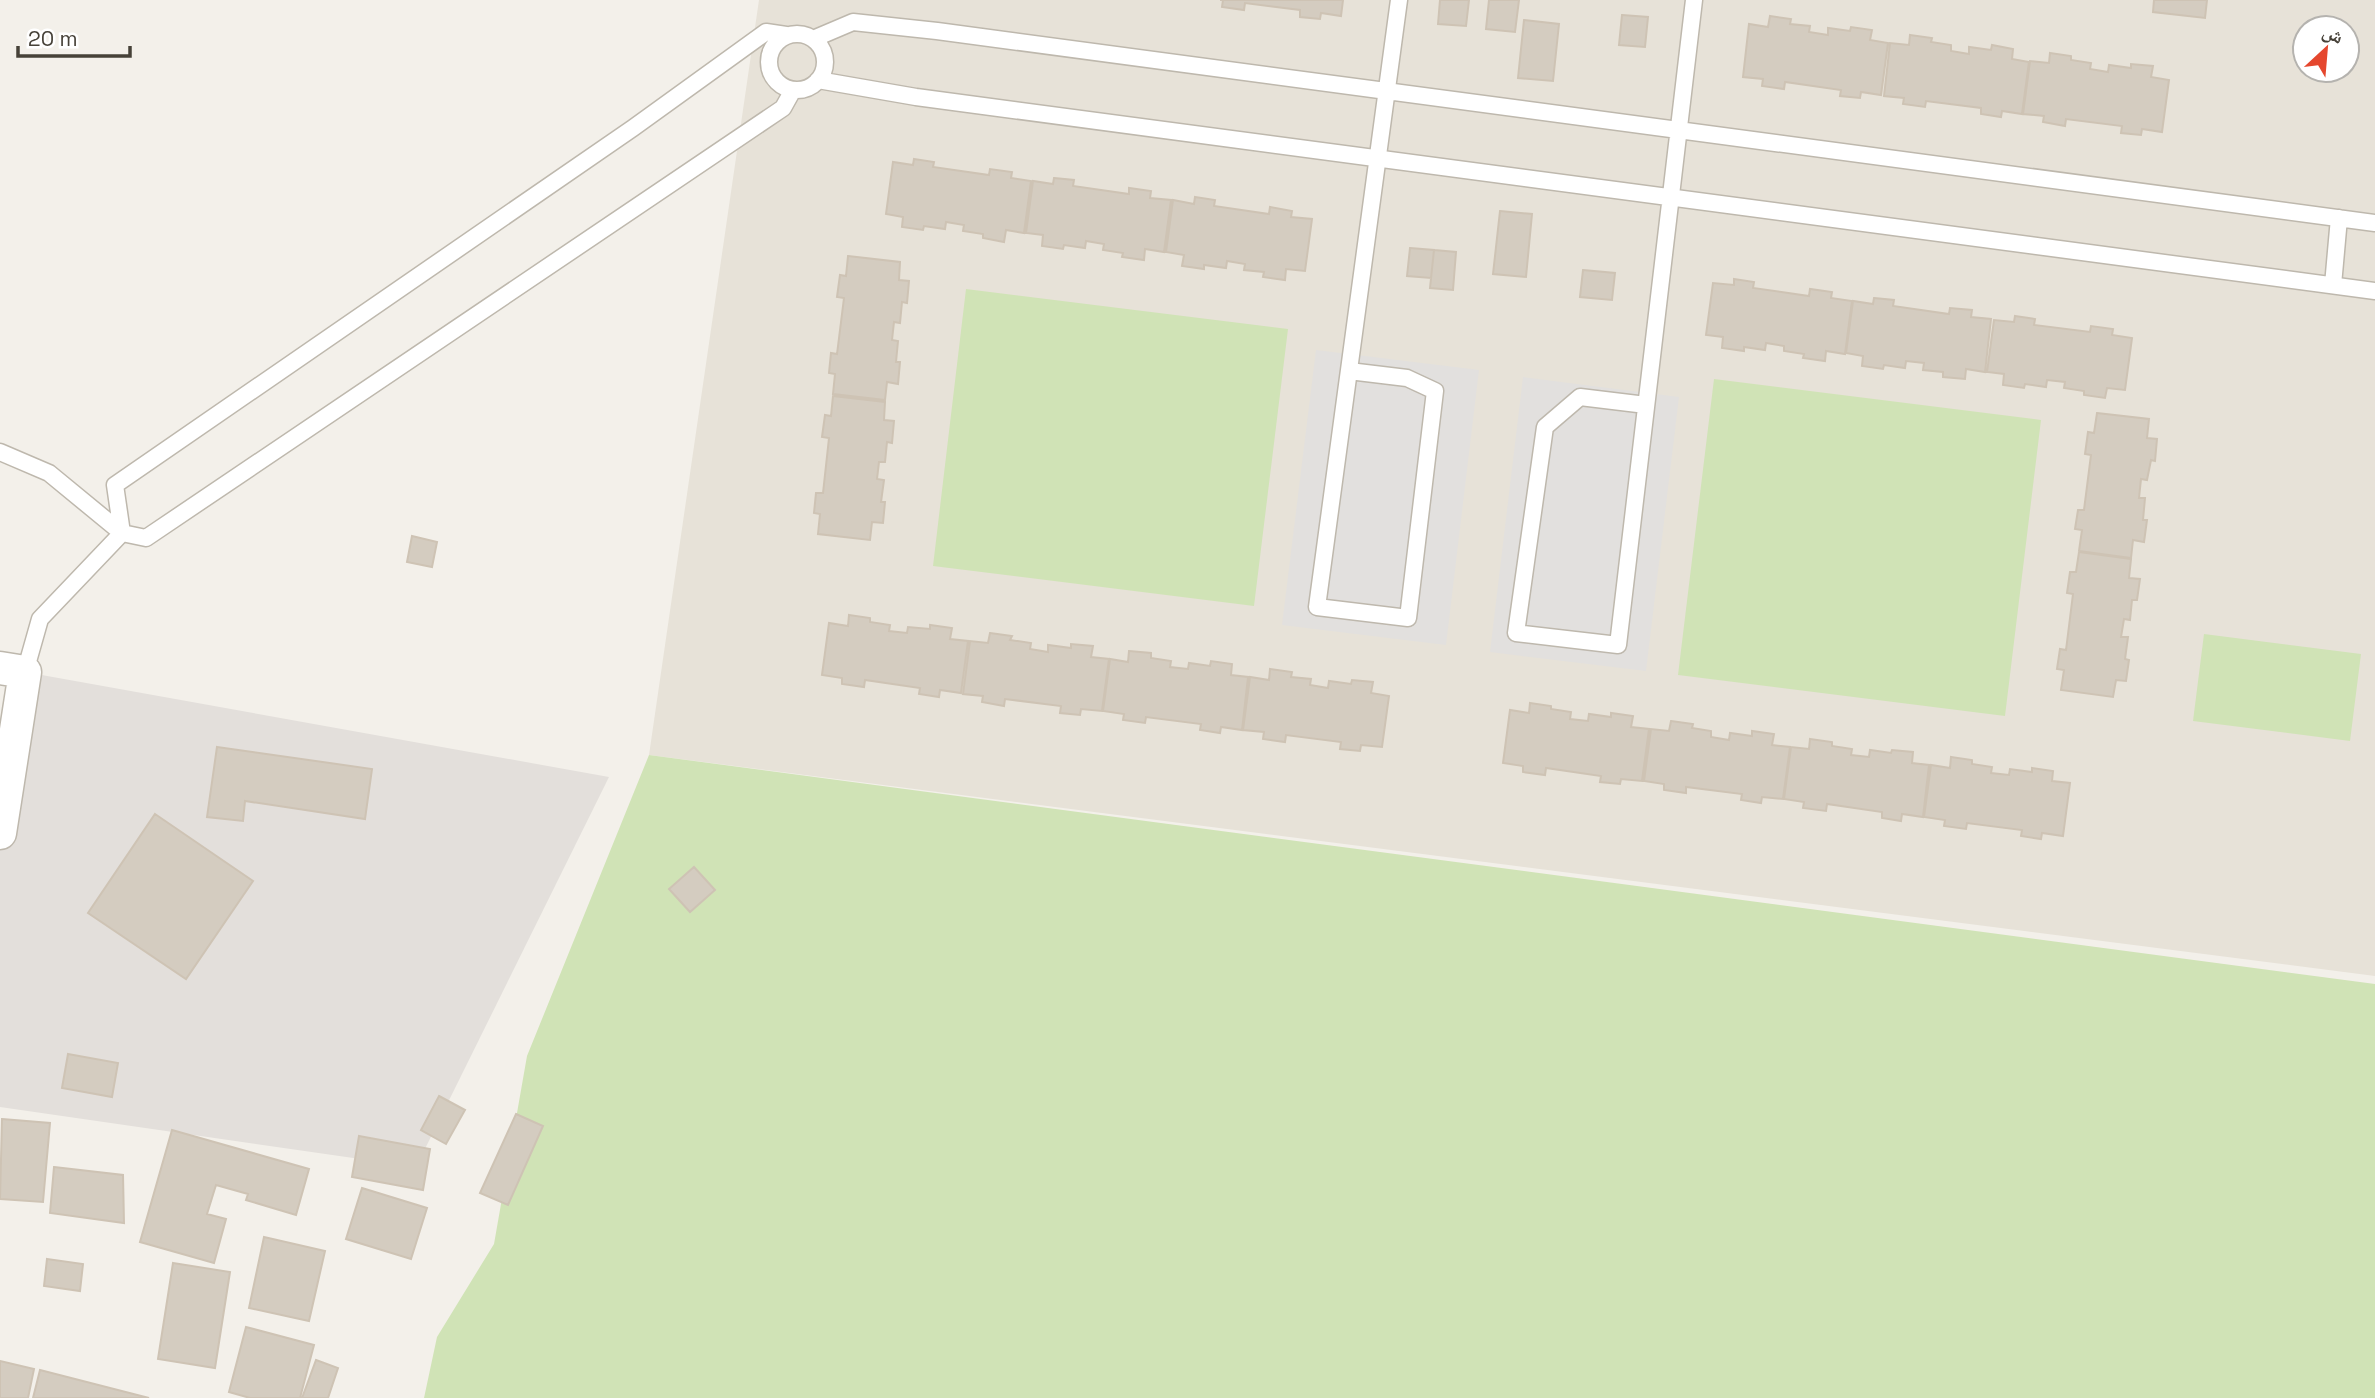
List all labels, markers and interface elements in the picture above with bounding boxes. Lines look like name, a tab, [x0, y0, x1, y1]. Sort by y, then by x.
scale bar	[18, 14, 130, 58]
north arrow	[2291, 14, 2361, 84]
text: ش	[2319, 19, 2348, 50]
text: 20 m	[28, 25, 78, 52]

